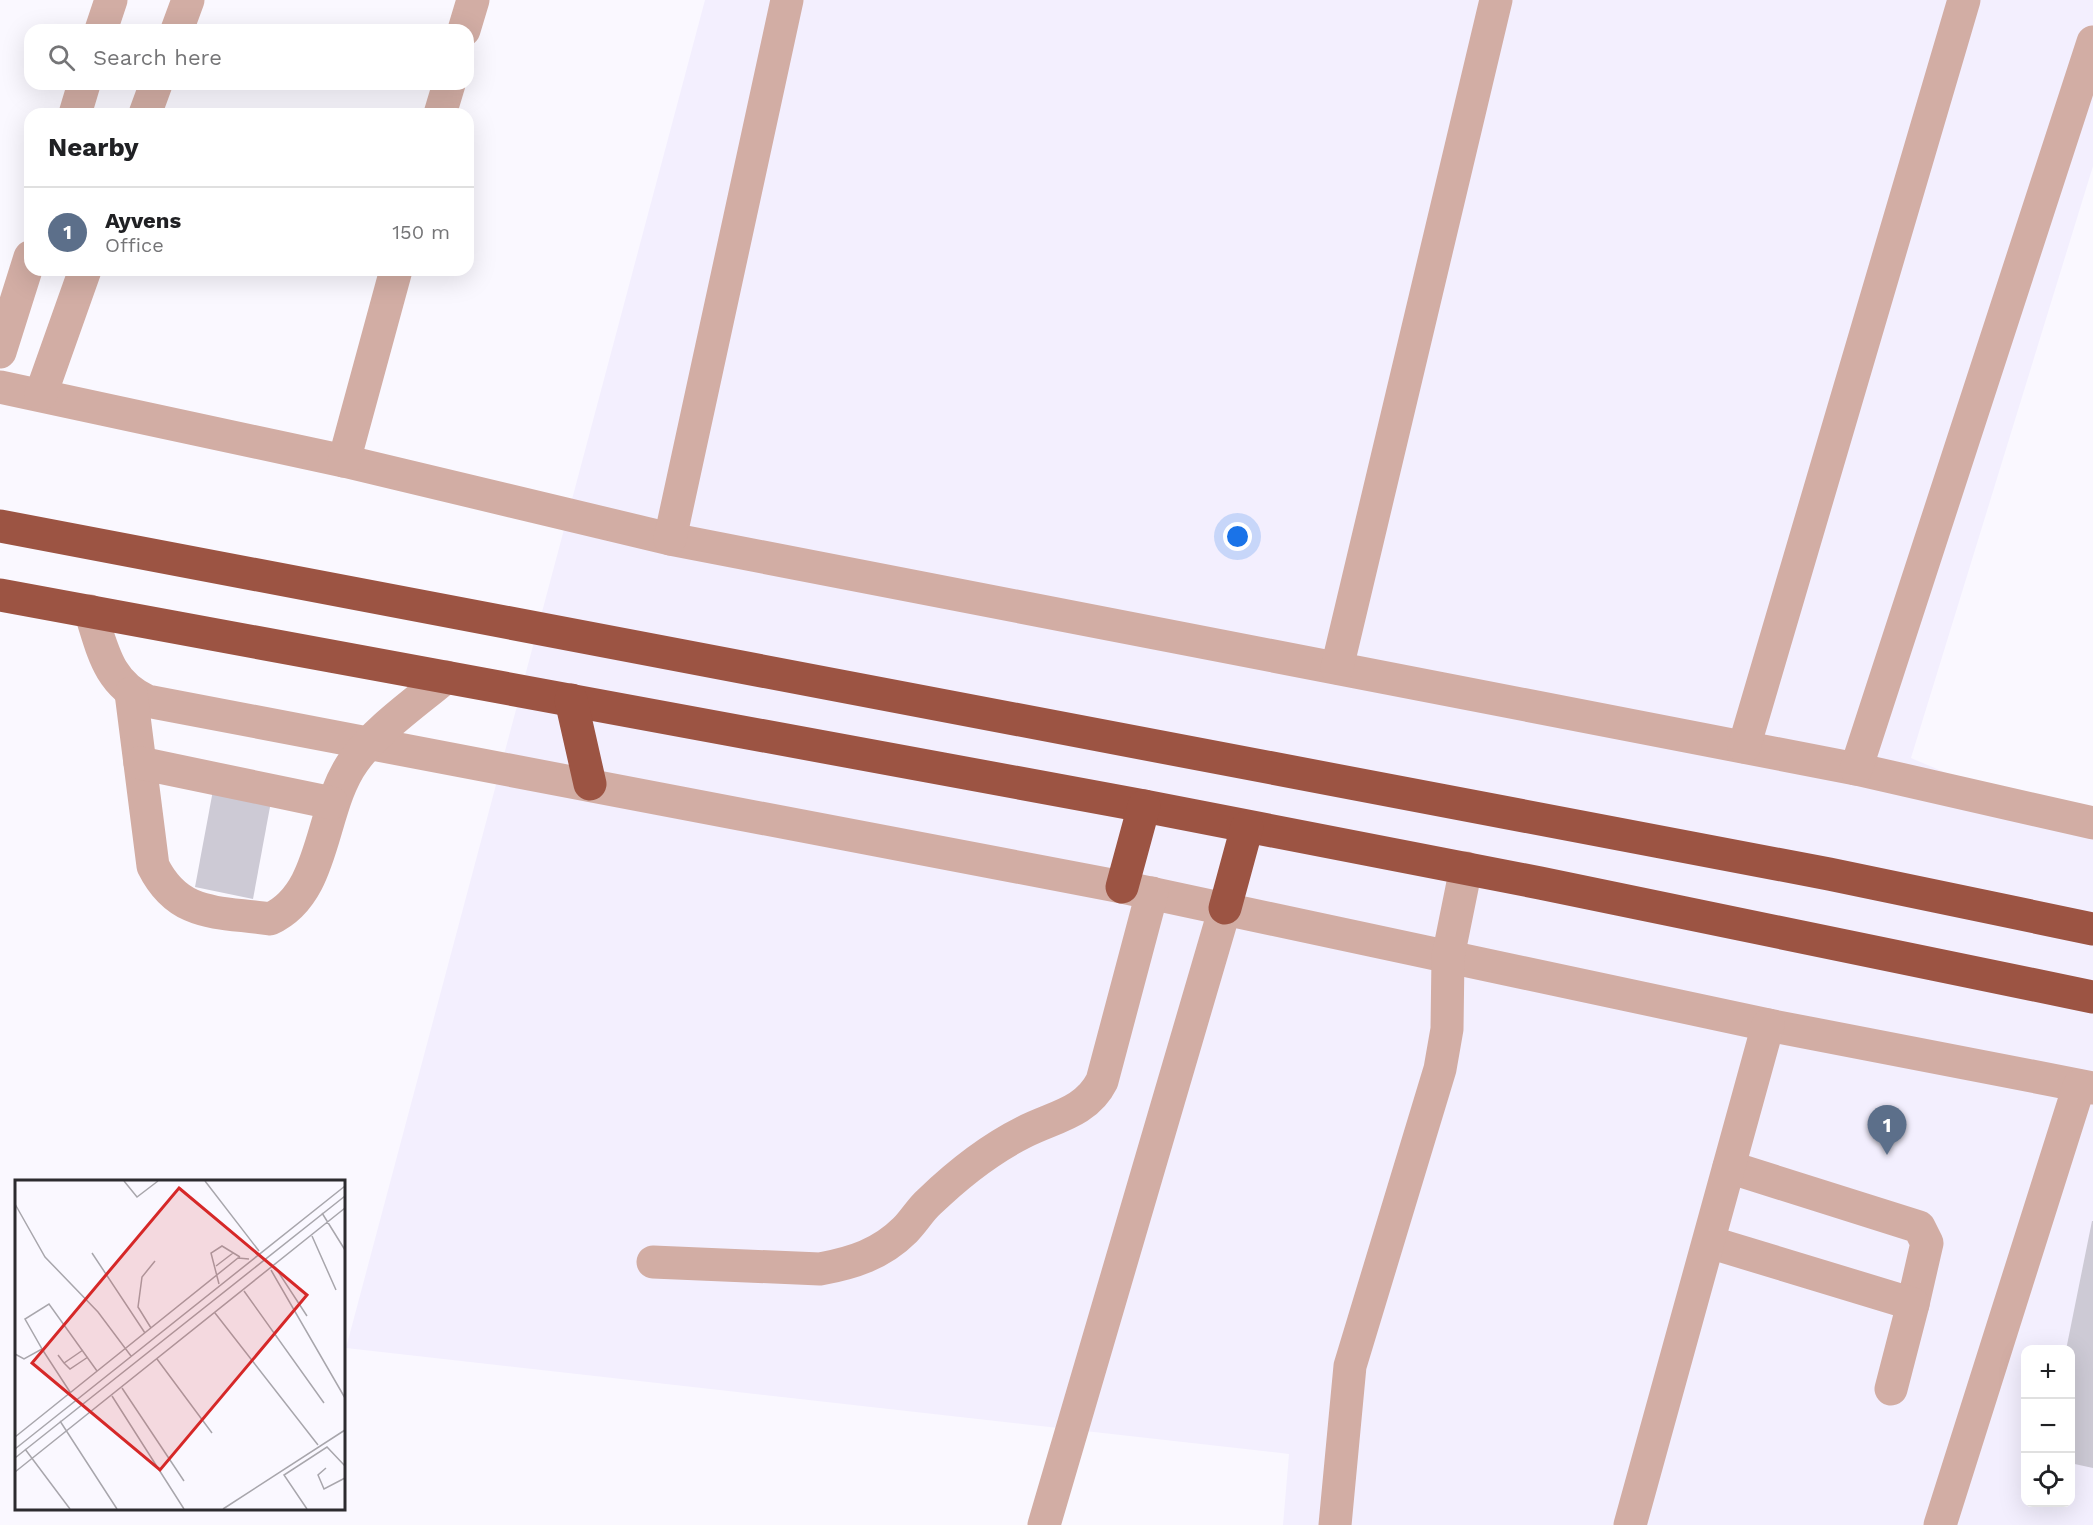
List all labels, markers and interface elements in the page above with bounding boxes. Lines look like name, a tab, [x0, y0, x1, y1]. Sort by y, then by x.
search box	[24, 24, 474, 90]
icon: search	[45, 41, 78, 74]
text: Search here	[93, 45, 222, 70]
text: Nearby	[48, 132, 139, 162]
text: Ayvens	[105, 208, 181, 233]
text: 1	[63, 220, 72, 244]
text: 150 m	[392, 220, 450, 244]
text: Office	[105, 233, 164, 257]
your location	[1223, 522, 1252, 551]
pin: 1	[1868, 1106, 1906, 1155]
inset map	[15, 1180, 345, 1510]
map controls	[2021, 1345, 2075, 1507]
button: +	[2021, 1345, 2075, 1399]
button: −	[2021, 1399, 2075, 1453]
button: locate	[2021, 1453, 2075, 1507]

